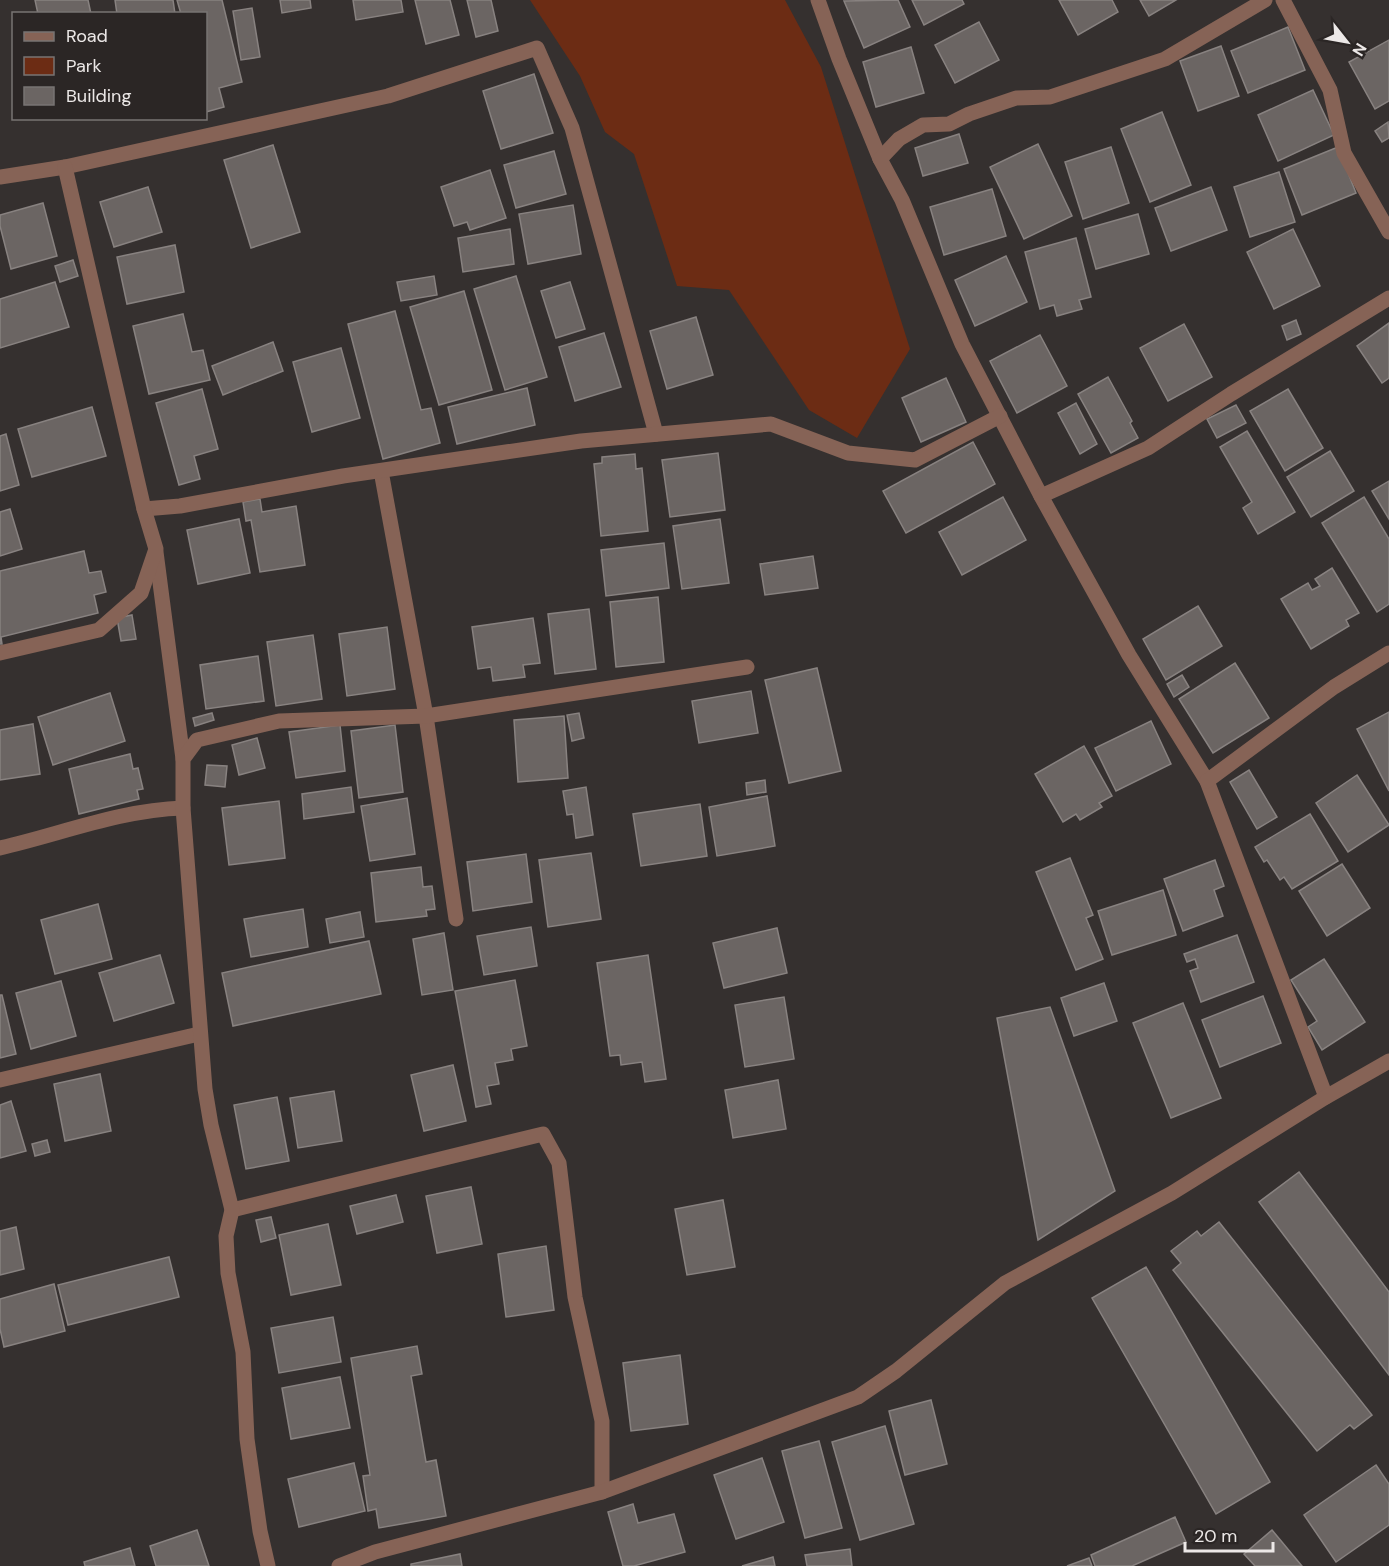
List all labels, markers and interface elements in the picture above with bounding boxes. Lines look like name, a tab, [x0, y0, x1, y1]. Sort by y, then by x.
legend	[12, 12, 207, 120]
north arrow	[1317, 12, 1377, 72]
text: Road	[66, 24, 108, 48]
text: N	[1347, 39, 1371, 60]
text: Park	[66, 54, 102, 78]
text: Building	[66, 84, 131, 108]
scale bar	[1185, 1515, 1274, 1553]
text: 20 m	[1194, 1524, 1237, 1548]

